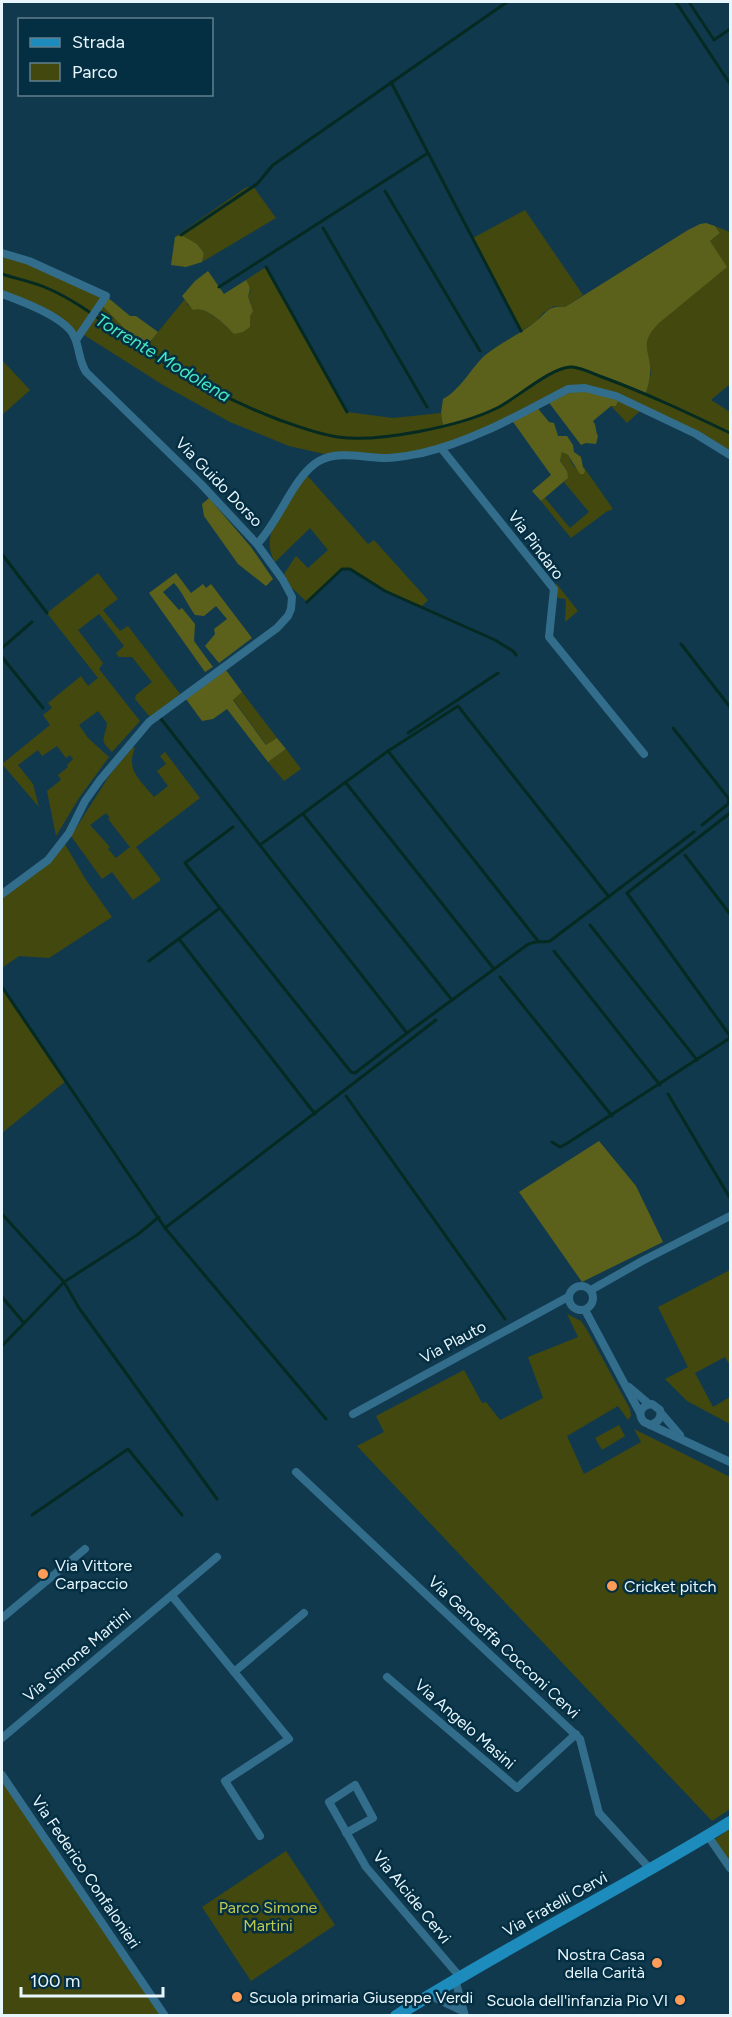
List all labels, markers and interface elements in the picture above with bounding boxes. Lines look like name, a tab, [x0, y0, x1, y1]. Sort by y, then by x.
legend	[18, 18, 213, 96]
text: Strada	[72, 31, 125, 53]
text: Parco	[72, 61, 118, 83]
water label: Torrente Modolena	[91, 309, 235, 407]
street label: Via Guido Dorso	[172, 433, 266, 531]
street label: Via Pindaro	[504, 507, 568, 583]
street label: Via Plauto	[417, 1317, 489, 1367]
place label: Via Vittore Carpaccio	[55, 1556, 132, 1593]
marker: Via Vittore Carpaccio	[36, 1567, 50, 1581]
street label: Via Genoeffa Cocconi Cervi	[424, 1572, 584, 1722]
place label: Cricket pitch	[624, 1577, 716, 1596]
marker: Cricket pitch	[605, 1579, 619, 1593]
street label: Via Simone Martini	[19, 1605, 135, 1705]
street label: Via Angelo Masini	[411, 1675, 519, 1773]
street label: Via Federico Confalonieri	[28, 1792, 144, 1952]
street label: Via Alcide Cervi	[369, 1847, 455, 1947]
street label: Via Fratelli Cervi	[500, 1868, 610, 1940]
park label: Parco Simone Martini	[219, 1898, 318, 1935]
place label: Nostra Casa della Carità	[557, 1945, 645, 1982]
marker: Nostra Casa della Carità	[650, 1956, 664, 1970]
scale bar	[21, 1960, 164, 1998]
text: 100 m	[30, 1970, 80, 1992]
place label: Scuola primaria Giuseppe Verdi	[249, 1988, 473, 2007]
marker: Scuola primaria Giuseppe Verdi	[230, 1990, 244, 2004]
place label: Scuola dell'infanzia Pio VI	[486, 1991, 668, 2010]
marker: Scuola dell'infanzia Pio VI	[673, 1993, 687, 2007]

